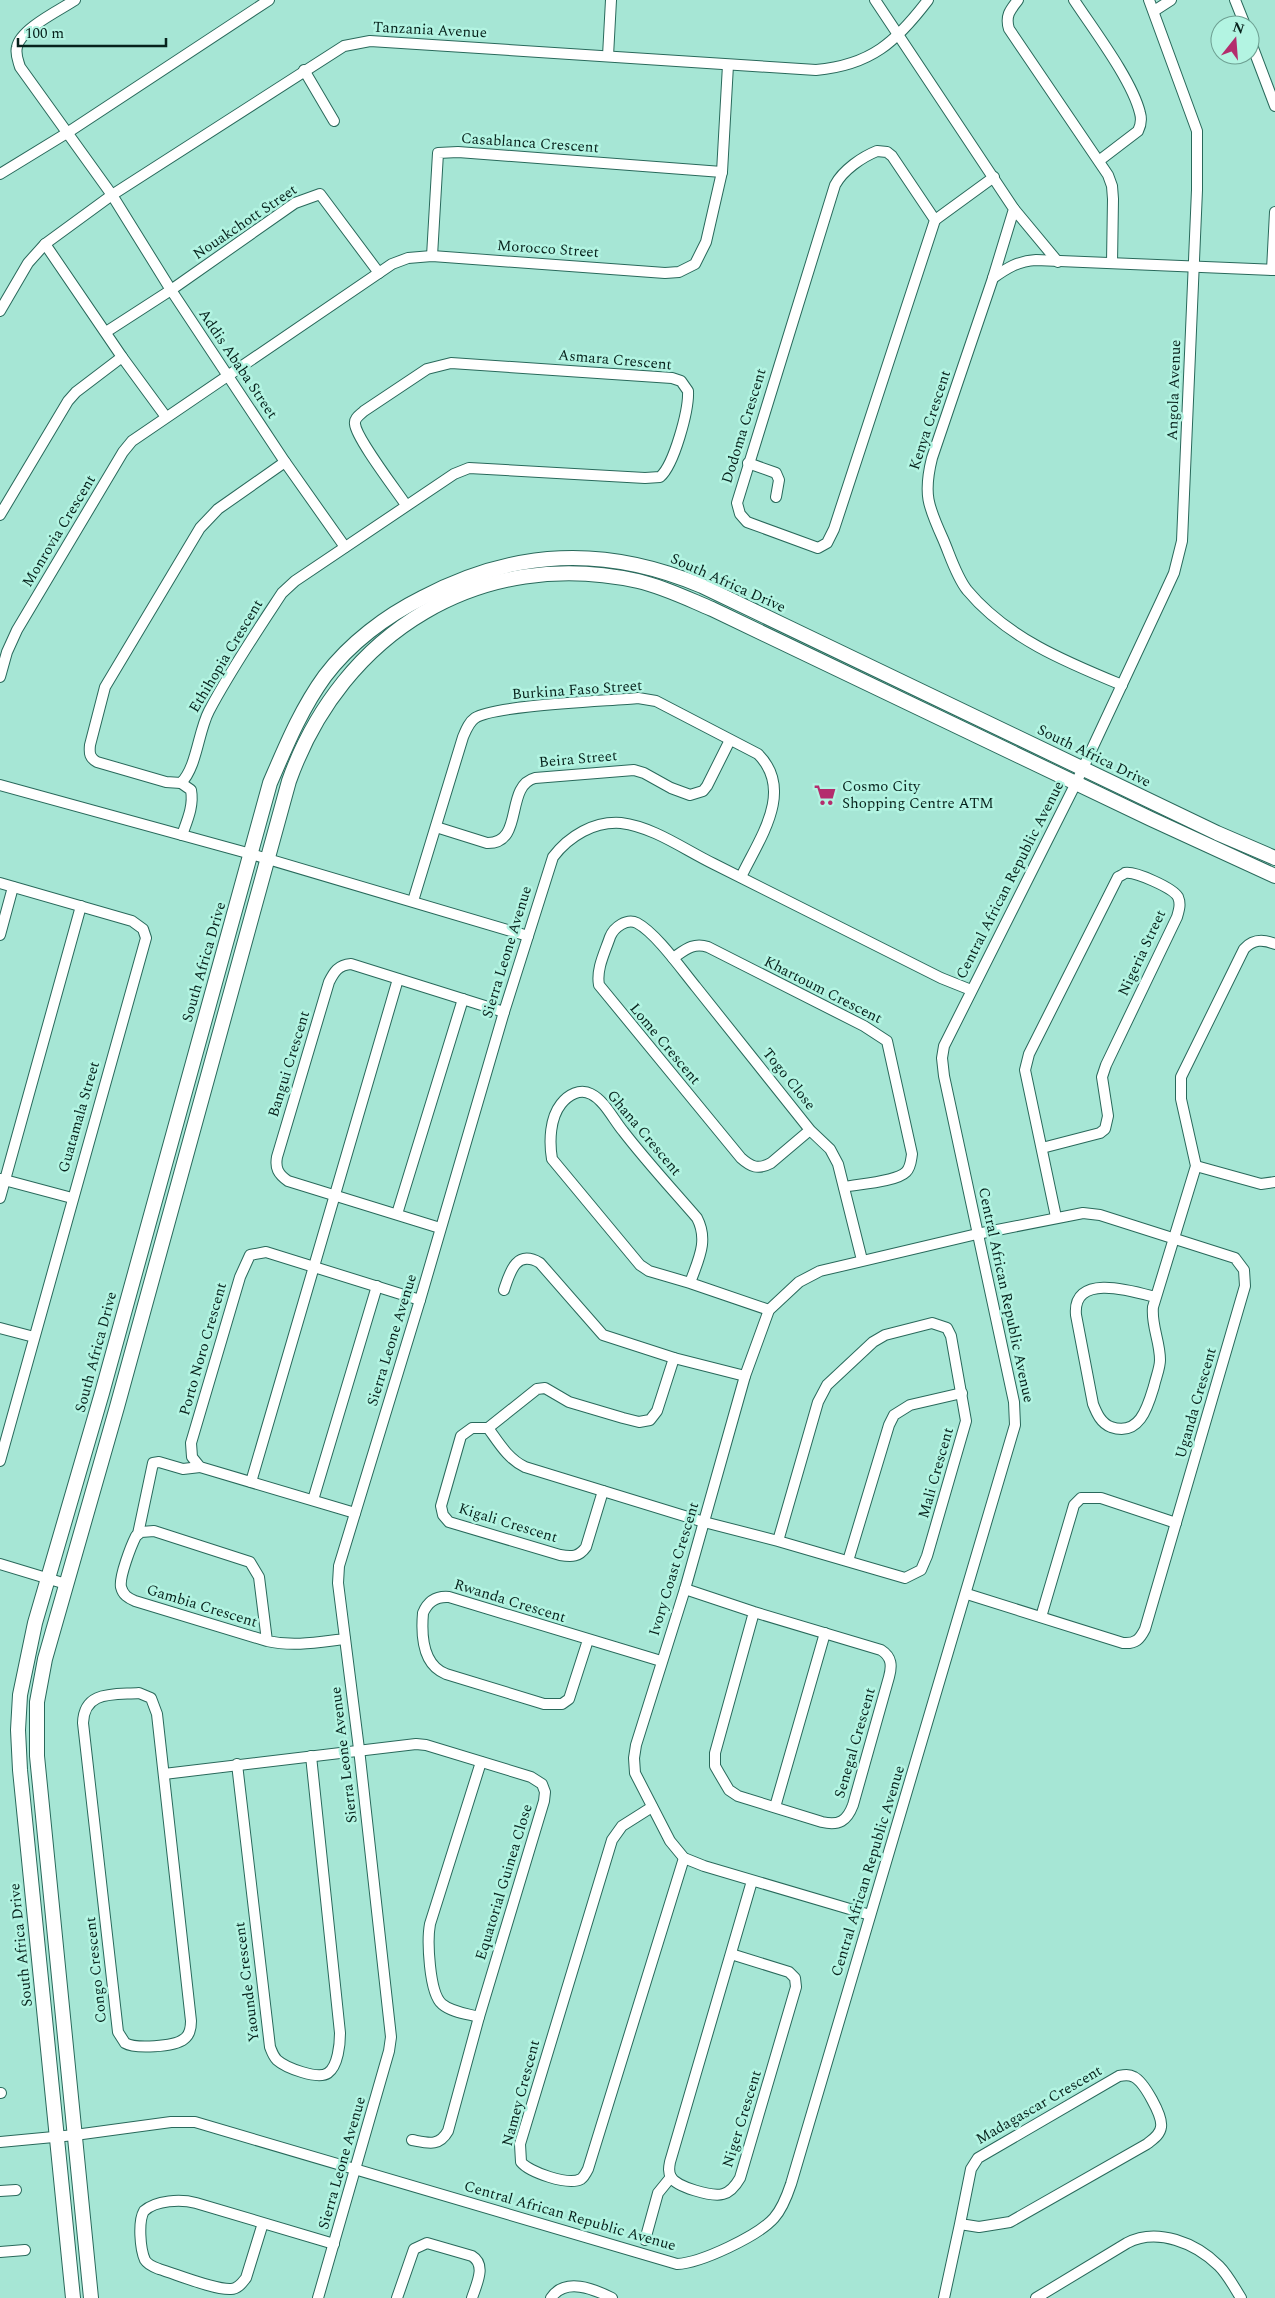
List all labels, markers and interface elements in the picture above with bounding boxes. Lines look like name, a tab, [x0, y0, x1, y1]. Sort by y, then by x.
scale bar	[18, 15, 165, 47]
north arrow	[1210, 15, 1260, 65]
street label: Tanzania Avenue	[372, 16, 488, 44]
text: N	[1230, 16, 1247, 40]
text: 100 m	[25, 22, 64, 45]
street label: Casablanca Crescent	[460, 127, 600, 159]
street label: Nouakchott Street	[188, 178, 302, 266]
street label: Morocco Street	[496, 234, 600, 264]
street label: Addis Ababa Street	[193, 304, 283, 424]
street label: Angola Avenue	[1161, 339, 1187, 441]
street label: Asmara Crescent	[557, 344, 673, 376]
street label: Dodoma Crescent	[716, 366, 772, 486]
street label: Kenya Crescent	[903, 367, 957, 473]
street label: Monrovia Crescent	[16, 471, 102, 591]
street label: South Africa Drive	[667, 547, 789, 619]
street label: Ethihopia Crescent	[183, 595, 269, 717]
street label: Burkina Faso Street	[511, 674, 643, 706]
street label: South Africa Drive	[1033, 718, 1155, 794]
street label: Beira Street	[538, 744, 618, 774]
place label: Cosmo City Shopping Centre ATM	[842, 775, 994, 815]
street label: Central African Republic Avenue	[950, 777, 1070, 983]
supermarket icon: Cosmo City Shopping Centre ATM	[812, 782, 838, 808]
street label: Sierra Leone Avenue	[476, 883, 538, 1021]
street label: South Africa Drive	[176, 899, 232, 1025]
street label: Nigeria Street	[1112, 906, 1172, 1000]
street label: Khartoum Crescent	[760, 950, 886, 1030]
street label: Lome Crescent	[624, 998, 706, 1090]
street label: Bangui Crescent	[262, 1008, 316, 1120]
street label: Togo Close	[757, 1043, 821, 1115]
street label: Guatamala Street	[52, 1059, 106, 1175]
street label: Ghana Crescent	[601, 1085, 687, 1181]
street label: Central African Republic Avenue	[972, 1185, 1040, 1405]
street label: Sierra Leone Avenue	[361, 1271, 423, 1409]
street label: Porto Noro Crescent	[173, 1280, 233, 1418]
street label: South Africa Drive	[69, 1289, 123, 1415]
street label: Uganda Crescent	[1169, 1345, 1223, 1461]
street label: Mali Crescent	[912, 1425, 960, 1521]
street label: Kigali Crescent	[456, 1497, 560, 1549]
street label: Ivory Coast Crescent	[643, 1499, 705, 1639]
street label: Rwanda Crescent	[451, 1573, 569, 1629]
street label: Gambia Crescent	[144, 1578, 260, 1634]
street label: Senegal Crescent	[828, 1685, 882, 1801]
street label: Sierra Leone Avenue	[324, 1686, 364, 1824]
street label: Central African Republic Avenue	[825, 1763, 911, 1979]
street label: Equatorial Guinea Close	[469, 1801, 539, 1963]
street label: South Africa Drive	[3, 1882, 39, 2008]
street label: Congo Crescent	[79, 1916, 113, 2024]
street label: Yaounde Crescent	[228, 1921, 266, 2043]
street label: Namey Crescent	[496, 2037, 546, 2149]
street label: Madagascar Crescent	[972, 2059, 1106, 2151]
street label: Niger Crescent	[716, 2067, 768, 2171]
street label: Sierra Leone Avenue	[312, 2094, 372, 2232]
street label: Central African Republic Avenue	[461, 2175, 679, 2257]

